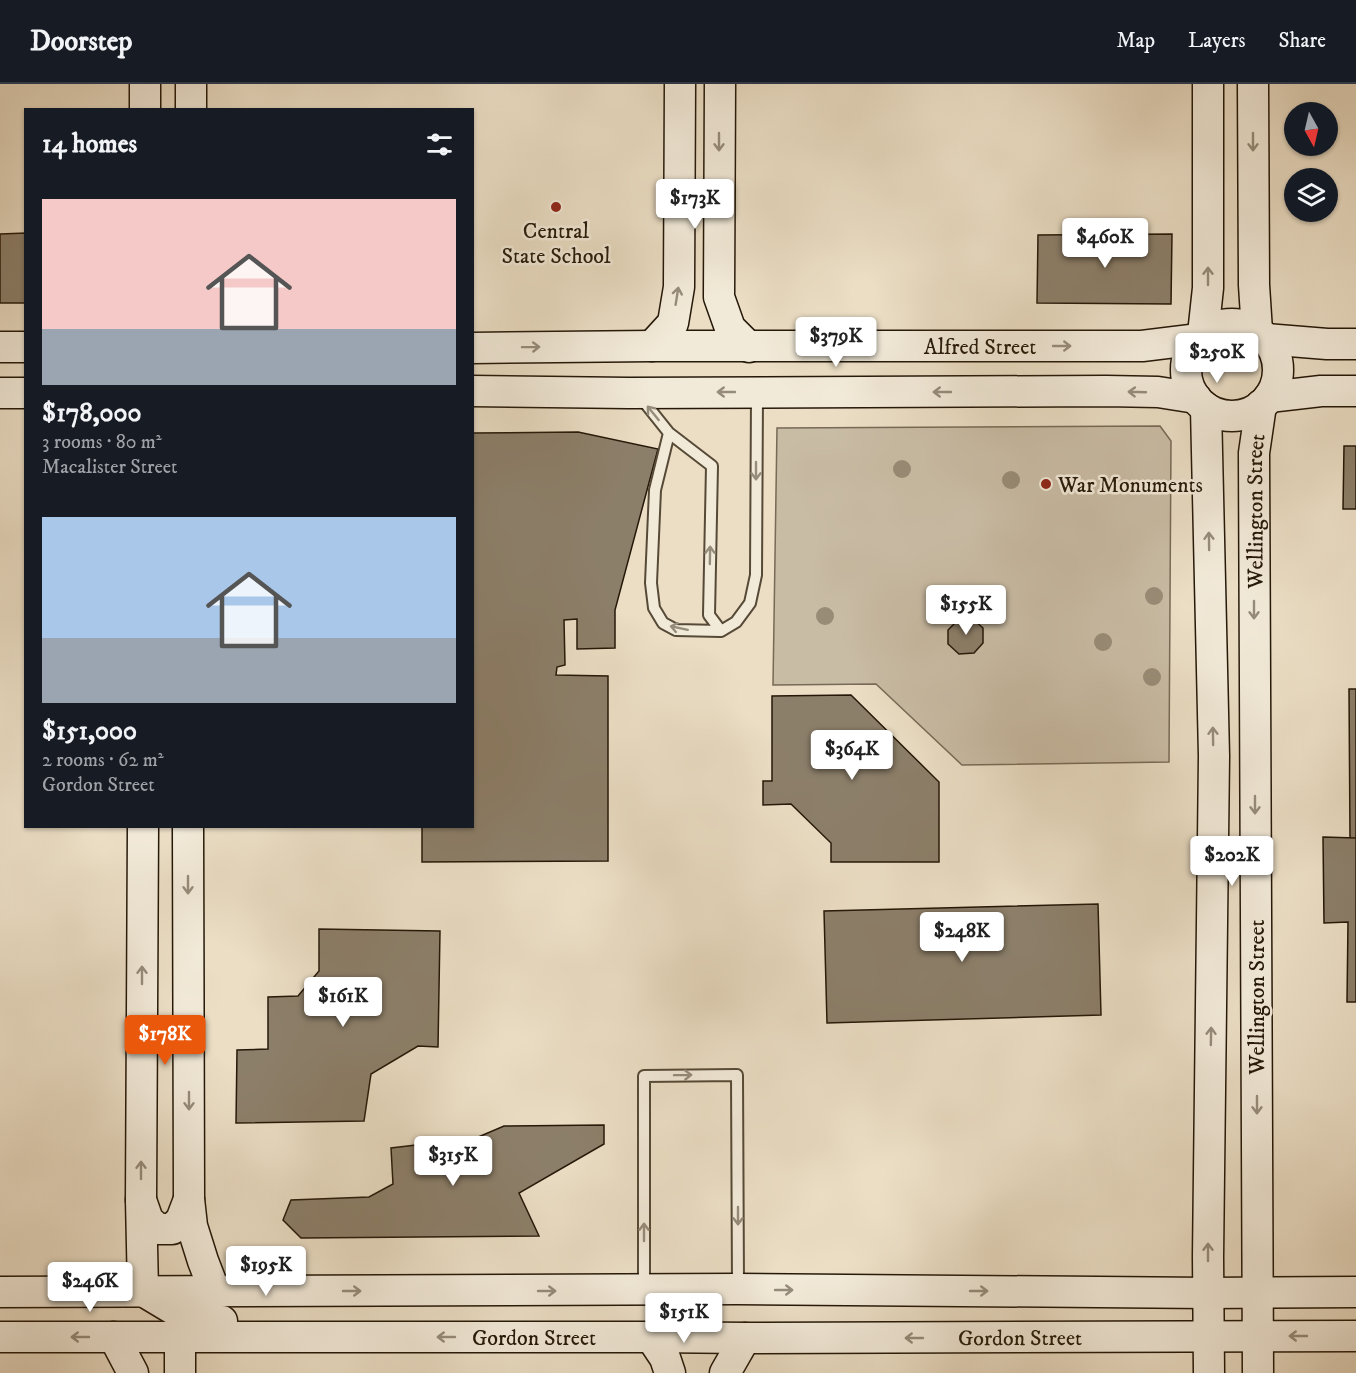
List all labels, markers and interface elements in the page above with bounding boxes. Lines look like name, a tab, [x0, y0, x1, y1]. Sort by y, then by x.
text: Doorstep	[30, 24, 132, 59]
text: Map	[1116, 28, 1155, 54]
text: Layers	[1188, 28, 1246, 54]
text: Share	[1279, 28, 1326, 54]
north arrow	[1284, 102, 1338, 156]
map controls	[1284, 102, 1338, 222]
text: 14 homes	[42, 128, 137, 161]
icon: filters	[423, 128, 456, 161]
one-way arrow	[713, 132, 725, 152]
one-way arrow	[1247, 132, 1259, 152]
button: layers	[1284, 168, 1338, 222]
pin: $173K	[653, 179, 737, 230]
text: $173K	[670, 186, 720, 211]
marker: Central State School	[549, 200, 563, 214]
place label: Central State School	[501, 218, 611, 270]
pin: $460K	[1063, 218, 1147, 269]
text: $460K	[1076, 225, 1134, 250]
icon: home	[195, 238, 303, 346]
one-way arrow	[1202, 267, 1214, 287]
one-way arrow	[672, 286, 683, 306]
pin: $379K	[794, 317, 878, 368]
text: $379K	[810, 324, 862, 349]
pin: $250K	[1175, 333, 1259, 384]
street label: Alfred Street	[924, 334, 1036, 361]
one-way arrow	[1051, 340, 1071, 352]
text: $250K	[1189, 340, 1245, 365]
one-way arrow	[520, 342, 540, 353]
one-way arrow	[717, 386, 737, 398]
one-way arrow	[933, 386, 953, 397]
one-way arrow	[1128, 386, 1148, 397]
text: $178,000	[42, 397, 141, 430]
one-way arrow	[647, 405, 660, 421]
text: 3 rooms · 80 m²	[42, 430, 162, 455]
street label: Wellington Street	[1242, 432, 1272, 590]
text: Macalister Street	[42, 455, 177, 480]
one-way arrow	[750, 461, 762, 481]
place label: War Monuments	[1057, 472, 1203, 499]
marker: War Monuments	[1039, 477, 1053, 491]
one-way arrow	[1203, 531, 1215, 551]
one-way arrow	[704, 545, 716, 565]
icon: home	[195, 556, 303, 664]
pin: $155K	[924, 585, 1008, 636]
text: $155K	[940, 592, 992, 617]
one-way arrow	[1248, 600, 1260, 620]
one-way arrow	[670, 622, 689, 633]
text: $151,000	[42, 715, 137, 748]
one-way arrow	[1208, 726, 1219, 746]
pin: $364K	[810, 730, 894, 781]
text: $364K	[825, 737, 879, 762]
text: 2 rooms · 62 m²	[42, 748, 164, 773]
text: Gordon Street	[42, 773, 155, 798]
one-way arrow	[1249, 795, 1261, 815]
pin: $202K	[1190, 836, 1274, 887]
text: $202K	[1204, 843, 1260, 868]
one-way arrow	[182, 874, 194, 894]
pin: $248K	[920, 912, 1004, 963]
text: $248K	[934, 919, 990, 944]
street label: Wellington Street	[1244, 919, 1271, 1076]
one-way arrow	[136, 965, 148, 985]
pin: $161K	[301, 977, 385, 1028]
text: $161K	[318, 984, 368, 1009]
pin: $178K	[123, 1015, 207, 1066]
text: $178K	[139, 1022, 191, 1047]
one-way arrow	[1205, 1026, 1217, 1046]
one-way arrow	[672, 1070, 692, 1081]
one-way arrow	[183, 1090, 195, 1110]
one-way arrow	[1251, 1095, 1263, 1115]
pin: $315K	[411, 1136, 495, 1187]
text: $315K	[428, 1143, 478, 1168]
one-way arrow	[135, 1160, 147, 1180]
one-way arrow	[732, 1205, 744, 1225]
one-way arrow	[638, 1222, 650, 1242]
one-way arrow	[1202, 1242, 1214, 1262]
pin: $195K	[224, 1246, 308, 1297]
text: $195K	[240, 1253, 292, 1278]
pin: $246K	[48, 1262, 132, 1313]
text: $246K	[62, 1269, 118, 1294]
one-way arrow	[774, 1284, 794, 1296]
one-way arrow	[342, 1285, 362, 1297]
one-way arrow	[537, 1285, 557, 1297]
one-way arrow	[969, 1285, 989, 1297]
pin: $151K	[642, 1293, 726, 1344]
text: $151K	[659, 1300, 709, 1325]
street label: Gordon Street	[472, 1325, 596, 1352]
street label: Gordon Street	[958, 1325, 1082, 1352]
one-way arrow	[1288, 1330, 1308, 1342]
one-way arrow	[70, 1331, 90, 1343]
one-way arrow	[436, 1331, 456, 1343]
one-way arrow	[904, 1332, 924, 1344]

